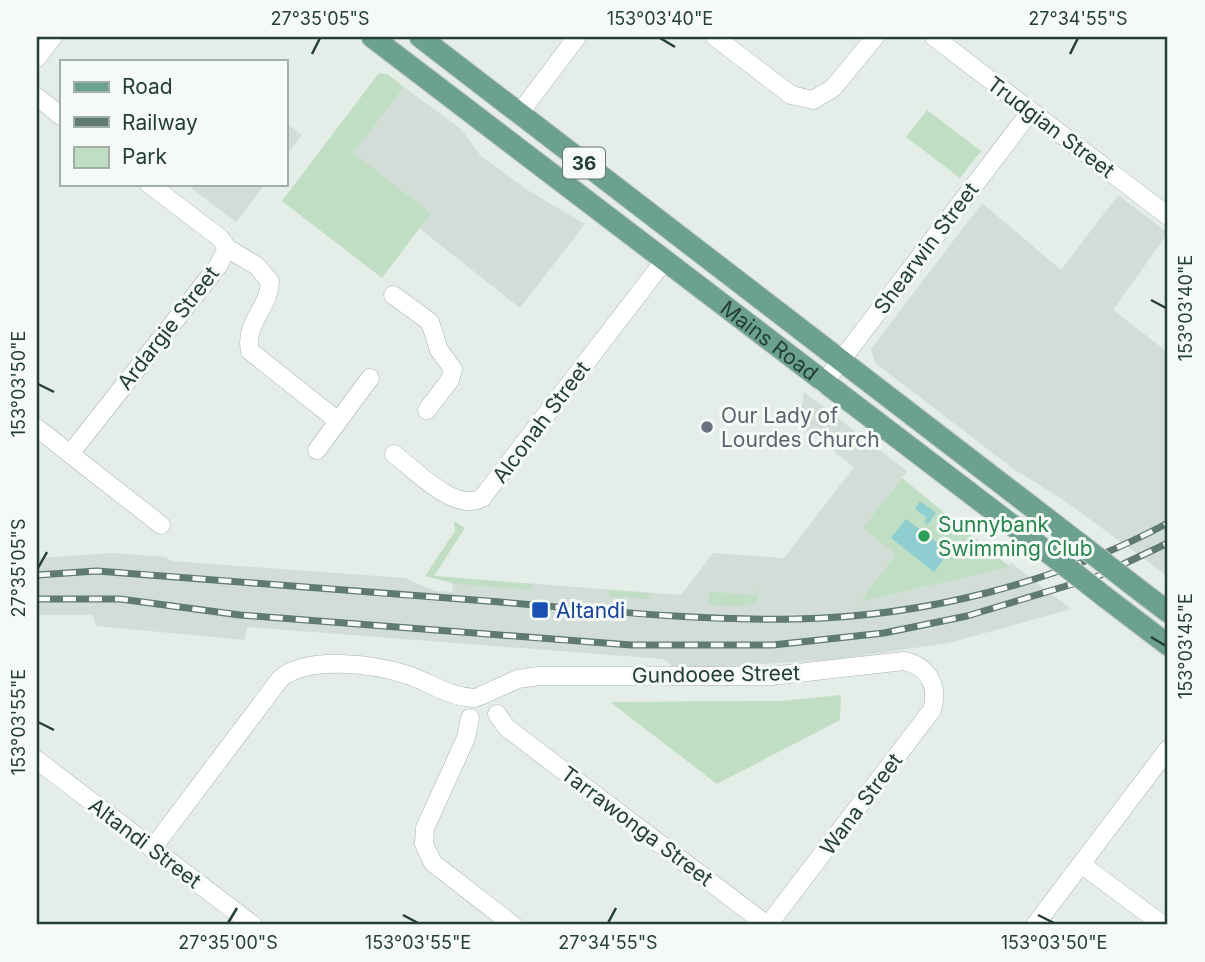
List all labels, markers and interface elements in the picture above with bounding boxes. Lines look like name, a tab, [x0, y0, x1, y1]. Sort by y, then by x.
text: 27°35'05"S	[270, 8, 370, 29]
text: 153°03'40"E	[607, 8, 713, 29]
text: 27°34'55"S	[1028, 8, 1128, 29]
legend	[60, 60, 287, 186]
street label: Trudgian Street	[982, 71, 1120, 183]
text: Road	[122, 74, 173, 99]
text: Railway	[122, 110, 198, 135]
text: Park	[122, 144, 167, 169]
road number: 36	[563, 148, 605, 178]
street label: Shearwin Street	[868, 177, 984, 319]
text: 153°03'40"E	[1175, 255, 1196, 361]
street label: Ardargie Street	[112, 261, 224, 395]
street label: Mains Road	[716, 295, 823, 385]
text: 153°03'50"E	[8, 331, 29, 437]
street label: Alconah Street	[487, 356, 595, 488]
place label: Our Lady of Lourdes Church	[721, 403, 880, 452]
marker: Our Lady of Lourdes Church	[699, 419, 715, 435]
place label: Sunnybank Swimming Club	[938, 512, 1093, 561]
text: 27°35'05"S	[8, 518, 29, 618]
marker: Sunnybank Swimming Club	[916, 528, 932, 544]
text: 153°03'45"E	[1175, 593, 1196, 699]
place label: Altandi	[556, 598, 625, 623]
marker: Altandi	[530, 600, 550, 620]
street label: Gundooee Street	[632, 660, 800, 688]
text: 153°03'55"E	[8, 669, 29, 775]
street label: Wana Street	[815, 748, 907, 860]
street label: Tarrawonga Street	[556, 761, 718, 891]
street label: Altandi Street	[84, 793, 206, 893]
text: 27°35'00"S	[178, 932, 278, 953]
text: 153°03'55"E	[365, 932, 471, 953]
text: 27°34'55"S	[558, 932, 658, 953]
text: 153°03'50"E	[1001, 932, 1107, 953]

